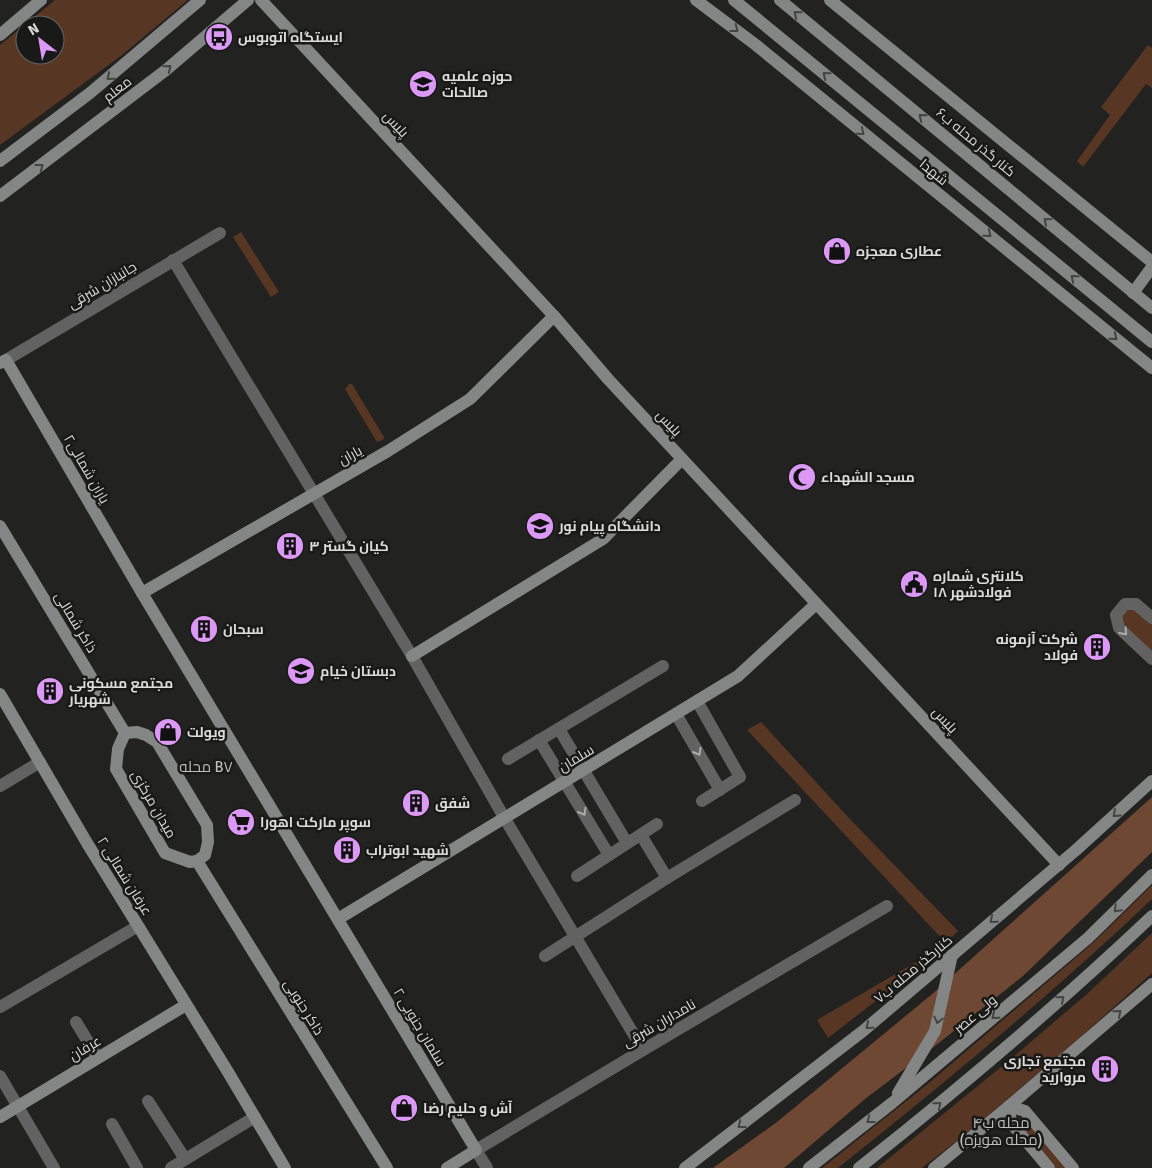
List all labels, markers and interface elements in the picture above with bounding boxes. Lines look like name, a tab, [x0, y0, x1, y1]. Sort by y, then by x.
one-way arrow	[794, 11, 803, 19]
north arrow	[15, 15, 65, 65]
text: N	[25, 19, 42, 39]
bus stop icon: ایستگاه اتوبوس	[204, 22, 234, 52]
one-way arrow	[729, 24, 738, 32]
place label: ایستگاه اتوبوس	[238, 29, 343, 46]
one-way arrow	[163, 65, 172, 74]
place label: حوزه علمیه صالحات	[442, 68, 512, 101]
school or university icon: حوزه علمیه صالحات	[408, 69, 438, 99]
one-way arrow	[106, 71, 115, 80]
street label: معلم	[100, 73, 136, 107]
one-way arrow	[823, 73, 832, 81]
street label: کنار گذر محله ب۶	[933, 104, 1019, 180]
street label: پلیس	[379, 108, 412, 142]
one-way arrow	[919, 114, 928, 123]
one-way arrow	[856, 126, 865, 135]
street label: شهدا	[916, 156, 951, 189]
one-way arrow	[34, 164, 43, 173]
one-way arrow	[1044, 217, 1053, 226]
one-way arrow	[982, 229, 991, 238]
shop icon: عطاری معجزه	[822, 236, 852, 266]
place label: عطاری معجزه	[856, 243, 942, 260]
street label: جانبازان شرقی	[65, 258, 140, 313]
one-way arrow	[1070, 274, 1079, 283]
one-way arrow	[1108, 331, 1117, 339]
street label: پلیس	[652, 407, 685, 441]
street label: یاران شمالی۲	[60, 432, 113, 507]
street label: یاران	[335, 442, 365, 469]
mosque icon: مسجد الشهداء	[787, 462, 817, 492]
place label: مسجد الشهداء	[821, 469, 915, 486]
school or university icon: دانشگاه پیام نور	[525, 511, 555, 541]
place label: دانشگاه پیام نور	[558, 518, 661, 537]
building icon: کیان گستر ۳	[275, 531, 305, 561]
place label: کیان گستر ۳	[309, 538, 389, 555]
place label: کلانتری شماره ۱۸ فولادشهر	[933, 568, 1024, 601]
public building icon: کلانتری شماره ۱۸ فولادشهر	[899, 569, 929, 599]
street label: ذاکر شمالی	[51, 589, 100, 656]
building icon: سبحان	[189, 614, 219, 644]
place label: سبحان	[223, 621, 264, 638]
one-way arrow	[1119, 626, 1128, 635]
place label: شرکت آزمونه فولاد	[996, 631, 1078, 664]
building icon: شرکت آزمونه فولاد	[1082, 632, 1112, 662]
school or university icon: دبستان خیام	[286, 656, 316, 686]
place label: دبستان خیام	[320, 663, 396, 681]
place label: مجتمع مسکونی شهریار	[68, 675, 173, 708]
building icon: مجتمع مسکونی شهریار	[35, 676, 65, 706]
street label: پلیس	[928, 704, 961, 738]
shop icon: ویولت	[153, 717, 183, 747]
place label: ویولت	[187, 724, 226, 741]
street label: سلمان	[555, 741, 597, 776]
one-way arrow	[692, 747, 702, 756]
district label: محله B۷	[179, 758, 233, 776]
street label: میدان مرکزی	[127, 767, 180, 841]
building icon: شفق	[401, 788, 431, 818]
place label: شفق	[435, 795, 470, 812]
supermarket icon: سوپر مارکت اهورا	[226, 807, 256, 837]
one-way arrow	[576, 807, 586, 816]
one-way arrow	[1112, 808, 1121, 817]
place label: سوپر مارکت اهورا	[260, 814, 371, 833]
street label: عرفان شمالی ۲	[94, 834, 155, 919]
building icon: شهید ابوتراب	[332, 835, 362, 865]
place label: شهید ابوتراب	[366, 842, 449, 859]
one-way arrow	[1114, 903, 1123, 912]
one-way arrow	[990, 915, 999, 923]
street label: کنارگذر محله ب۷	[871, 932, 956, 1007]
street label: ذاکر جنوبی	[280, 976, 327, 1038]
street label: سلمان جنوبی ۲	[390, 985, 450, 1070]
street label: ولی عصر	[950, 992, 1000, 1038]
street label: نامداران شرقی	[620, 996, 699, 1051]
one-way arrow	[1056, 996, 1065, 1005]
one-way arrow	[1113, 1010, 1122, 1019]
one-way arrow	[992, 1011, 1001, 1020]
one-way arrow	[933, 1015, 944, 1024]
one-way arrow	[866, 1020, 875, 1029]
street label: عرفان	[66, 1032, 104, 1065]
place label: مجتمع تجاری مروارید	[1004, 1053, 1086, 1086]
building icon: مجتمع تجاری مروارید	[1090, 1054, 1120, 1084]
shop icon: آش و حلیم رضا	[389, 1093, 419, 1123]
place label: آش و حلیم رضا	[423, 1100, 513, 1118]
one-way arrow	[932, 1102, 941, 1110]
one-way arrow	[867, 1114, 876, 1122]
district label: محله ب۴ (محله هویزه)	[959, 1114, 1043, 1149]
one-way arrow	[737, 1119, 747, 1128]

